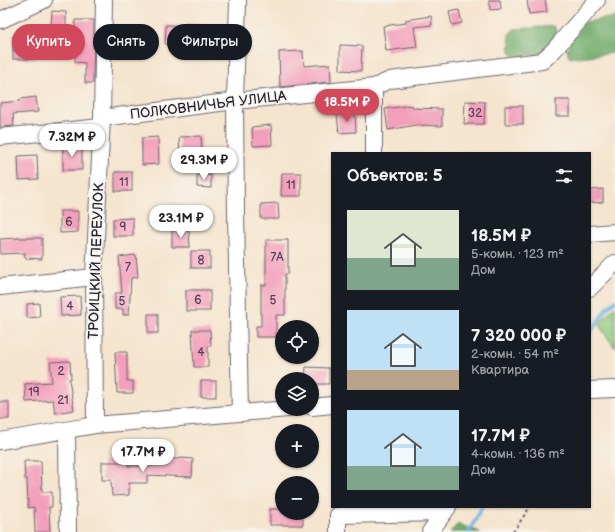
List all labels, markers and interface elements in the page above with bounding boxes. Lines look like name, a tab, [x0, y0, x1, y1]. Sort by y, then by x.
chip: Купить	[12, 24, 85, 60]
chip: Снять	[93, 24, 159, 60]
chip: Фильтры	[167, 24, 252, 60]
street label: ПОЛКОВНИЧЬЯ УЛИЦА	[129, 87, 288, 123]
pin: 18.5M ₽	[310, 89, 384, 123]
text: 18.5M ₽	[324, 94, 370, 110]
house number: 32	[468, 106, 482, 121]
pin: 7.32M ₽	[35, 124, 109, 158]
text: 7.32M ₽	[48, 129, 96, 145]
pin: 29.3M ₽	[167, 147, 241, 181]
text: 29.3M ₽	[180, 152, 228, 168]
icon: filters	[553, 165, 575, 187]
text: Объектов: 5	[347, 166, 443, 186]
house number: 11	[119, 175, 129, 190]
house number: 11	[286, 178, 296, 193]
street label: ТРОИЦКИЙ ПЕРЕУЛОК	[85, 182, 107, 339]
pin: 23.1M ₽	[144, 205, 218, 239]
text: 23.1M ₽	[158, 210, 204, 226]
house number: 6	[65, 215, 73, 230]
house number: 9	[120, 220, 127, 235]
icon: home	[379, 226, 427, 274]
text: 18.5M ₽	[471, 226, 531, 246]
text: 5-комн. · 123 m²	[471, 246, 564, 262]
house number: 7А	[270, 250, 284, 265]
house number: 8	[198, 253, 205, 268]
house number: 7	[125, 260, 131, 275]
text: Дом	[471, 262, 496, 278]
house number: 6	[194, 293, 202, 308]
house number: 5	[270, 293, 277, 308]
house number: 5	[119, 294, 126, 309]
house number: 4	[66, 299, 74, 314]
map controls	[275, 320, 319, 520]
button: locate	[275, 320, 319, 364]
icon: home	[379, 326, 427, 374]
text: 7 320 000 ₽	[471, 326, 566, 346]
house number: 4	[197, 345, 205, 360]
text: 2-комн. · 54 m²	[471, 346, 559, 362]
text: Квартира	[471, 362, 529, 378]
house number: 2	[57, 364, 65, 379]
button: layers	[275, 372, 319, 416]
house number: 19	[28, 385, 40, 400]
house number: 21	[57, 393, 69, 408]
button: +	[275, 424, 319, 468]
icon: home	[379, 426, 427, 474]
text: 17.7M ₽	[471, 426, 530, 446]
pin: 17.7M ₽	[106, 439, 180, 473]
text: 17.7M ₽	[121, 444, 165, 460]
text: 4-комн. · 136 m²	[471, 446, 565, 462]
text: Дом	[471, 462, 496, 478]
button: −	[275, 476, 319, 520]

